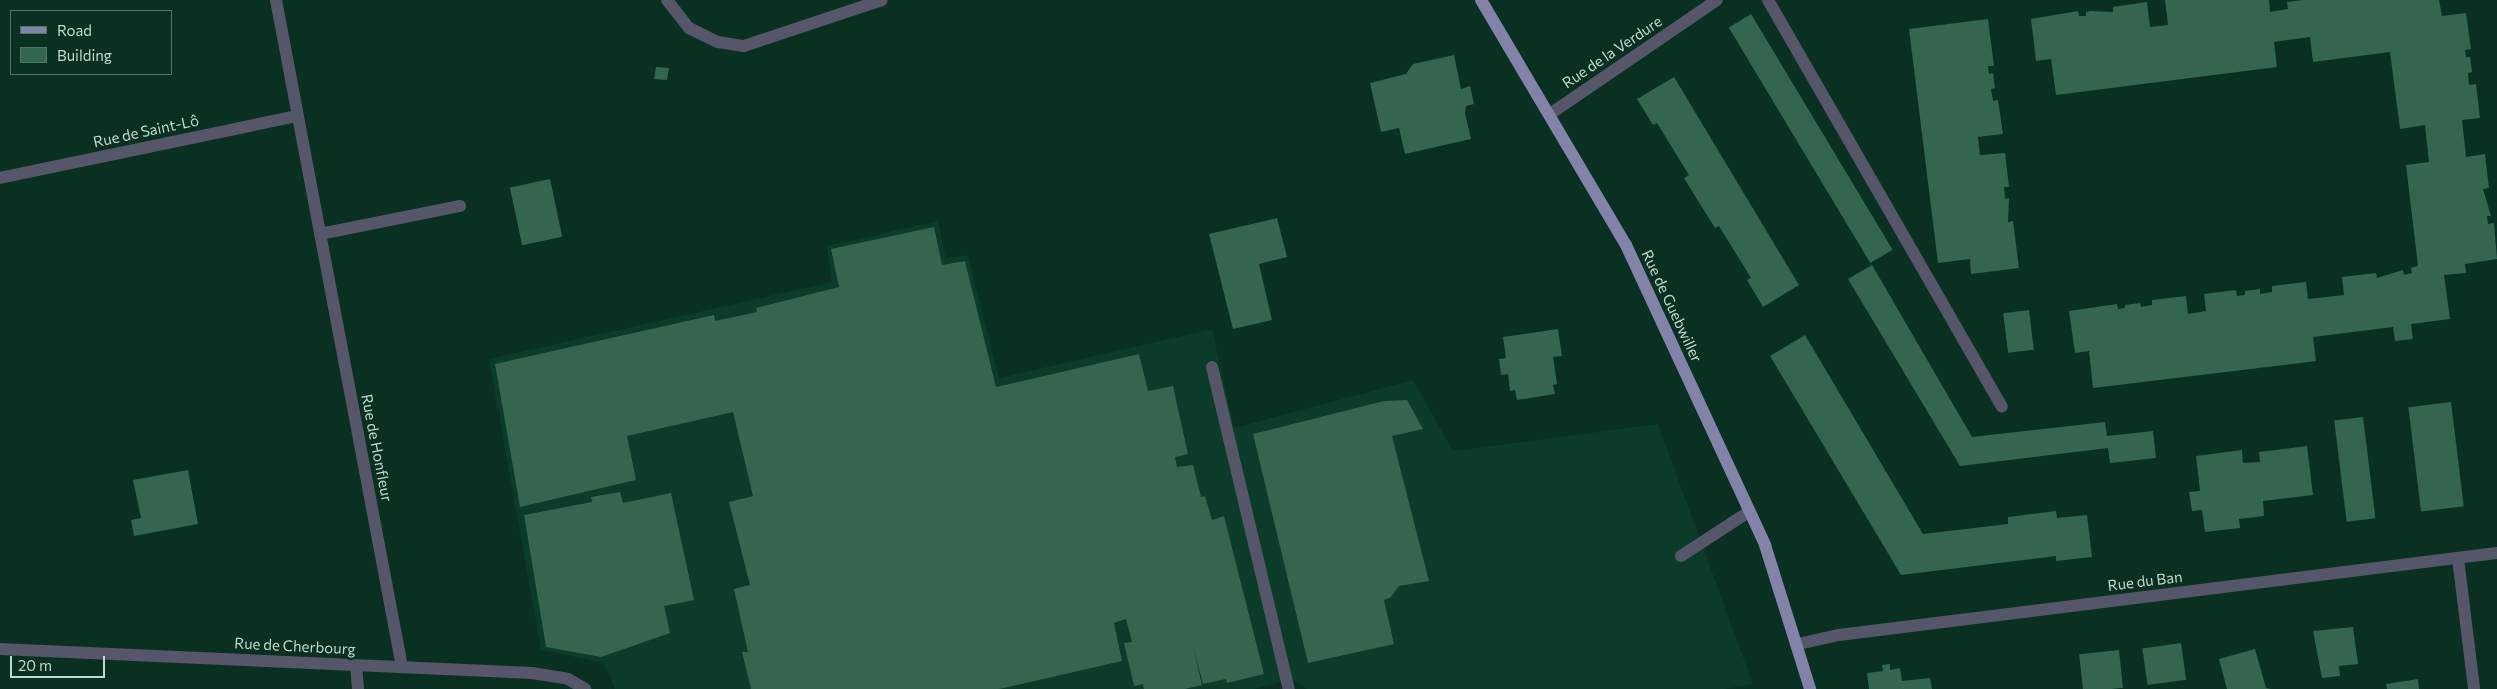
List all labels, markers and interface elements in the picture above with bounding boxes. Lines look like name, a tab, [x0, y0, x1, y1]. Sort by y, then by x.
legend	[10, 10, 172, 75]
street label: Rue de la Verdure	[1559, 12, 1665, 92]
text: Road	[57, 21, 92, 39]
text: Building	[57, 46, 112, 64]
street label: Rue de Saint-Lô	[91, 111, 201, 151]
street label: Rue de Guebwiller	[1638, 247, 1706, 365]
street label: Rue de Honfleur	[358, 393, 396, 503]
street label: Rue du Ban	[2107, 567, 2183, 595]
street label: Rue de Cherbourg	[234, 634, 356, 658]
scale bar	[12, 646, 108, 678]
text: 20 m	[18, 656, 52, 674]

